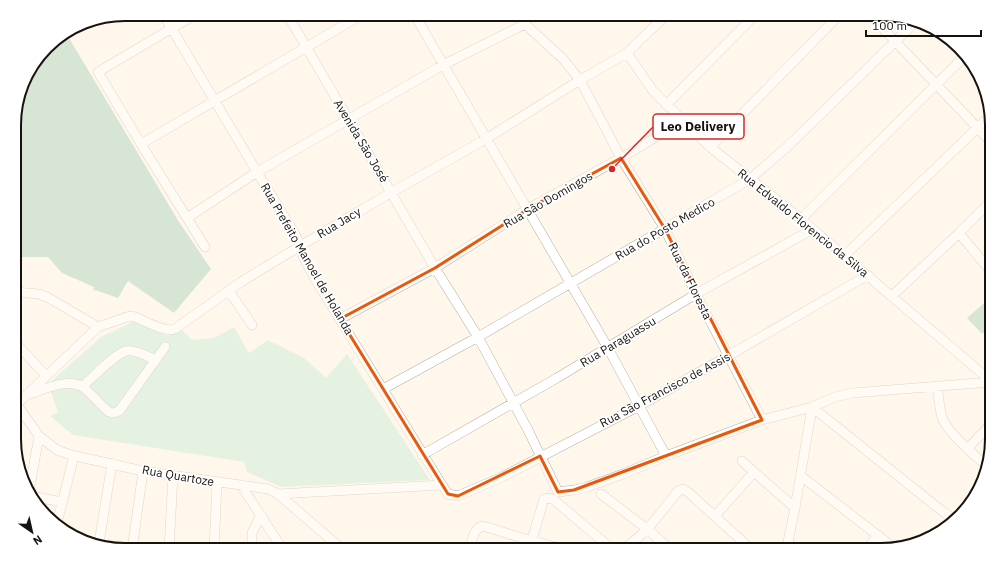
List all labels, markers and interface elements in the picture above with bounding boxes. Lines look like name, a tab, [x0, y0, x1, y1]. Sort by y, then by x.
scale bar	[866, 12, 981, 38]
text: 100 m	[872, 18, 907, 33]
street label: Avenida São José	[331, 97, 392, 185]
callout: Leo Delivery	[653, 114, 744, 139]
text: Leo Delivery	[661, 118, 736, 135]
street label: Rua Edvaldo Florencio da Silva	[735, 165, 872, 280]
street label: Rua São Domingos	[500, 168, 595, 231]
street label: Rua Prefeito Manoel de Holanda	[258, 180, 357, 338]
street label: Rua do Posto Medico	[612, 194, 717, 263]
street label: Rua Jacy	[314, 204, 363, 241]
street label: Rua da Floresta	[665, 240, 716, 322]
street label: Rua Paraguassu	[577, 313, 658, 370]
street label: Rua São Francisco de Assis	[597, 349, 733, 430]
street label: Rua Quartoze	[141, 462, 216, 489]
north arrow	[12, 512, 52, 552]
text: N	[30, 532, 45, 548]

